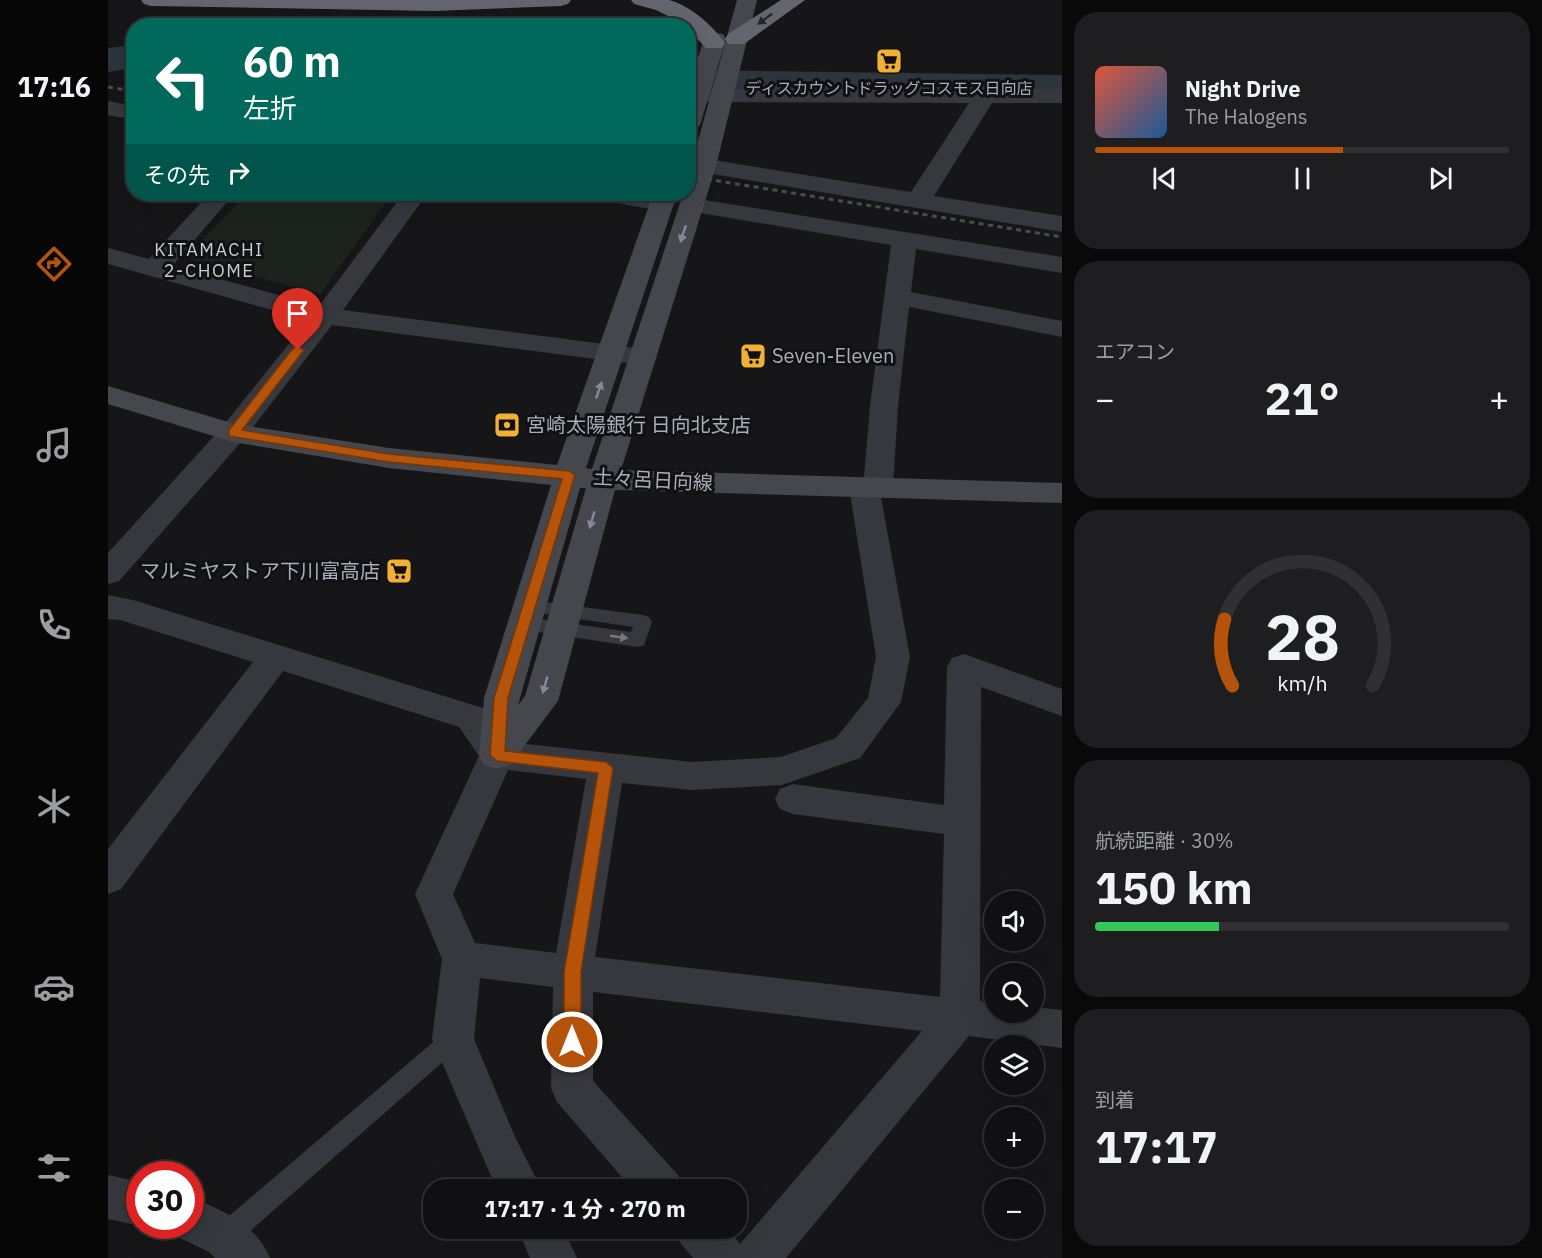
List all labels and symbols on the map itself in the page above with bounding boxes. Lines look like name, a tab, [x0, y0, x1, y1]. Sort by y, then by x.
one-way arrow	[757, 12, 773, 25]
supermarket icon: ディスカウントドラッグコスモス日向店	[874, 46, 904, 76]
place label: ディスカウントドラッグコスモス日向店	[746, 78, 1032, 98]
one-way arrow	[678, 225, 687, 243]
district label: KITAMACHI 2-CHOME	[154, 238, 264, 282]
pin	[272, 288, 323, 350]
supermarket icon: Seven-Eleven	[738, 341, 768, 371]
place label: Seven-Eleven	[772, 342, 894, 369]
one-way arrow	[594, 381, 604, 399]
bank icon: 宮崎太陽銀行 日向北支店	[492, 410, 522, 440]
place label: 宮崎太陽銀行 日向北支店	[526, 411, 751, 438]
street label: 土々呂日向線	[592, 463, 714, 496]
one-way arrow	[587, 511, 596, 529]
supermarket icon: マルミヤストア下川富高店	[384, 556, 414, 586]
place label: マルミヤストア下川富高店	[140, 557, 380, 584]
one-way arrow	[610, 633, 629, 642]
one-way arrow	[540, 676, 550, 694]
position arrow	[540, 1010, 604, 1074]
speed limit sign: 30	[126, 1161, 204, 1239]

